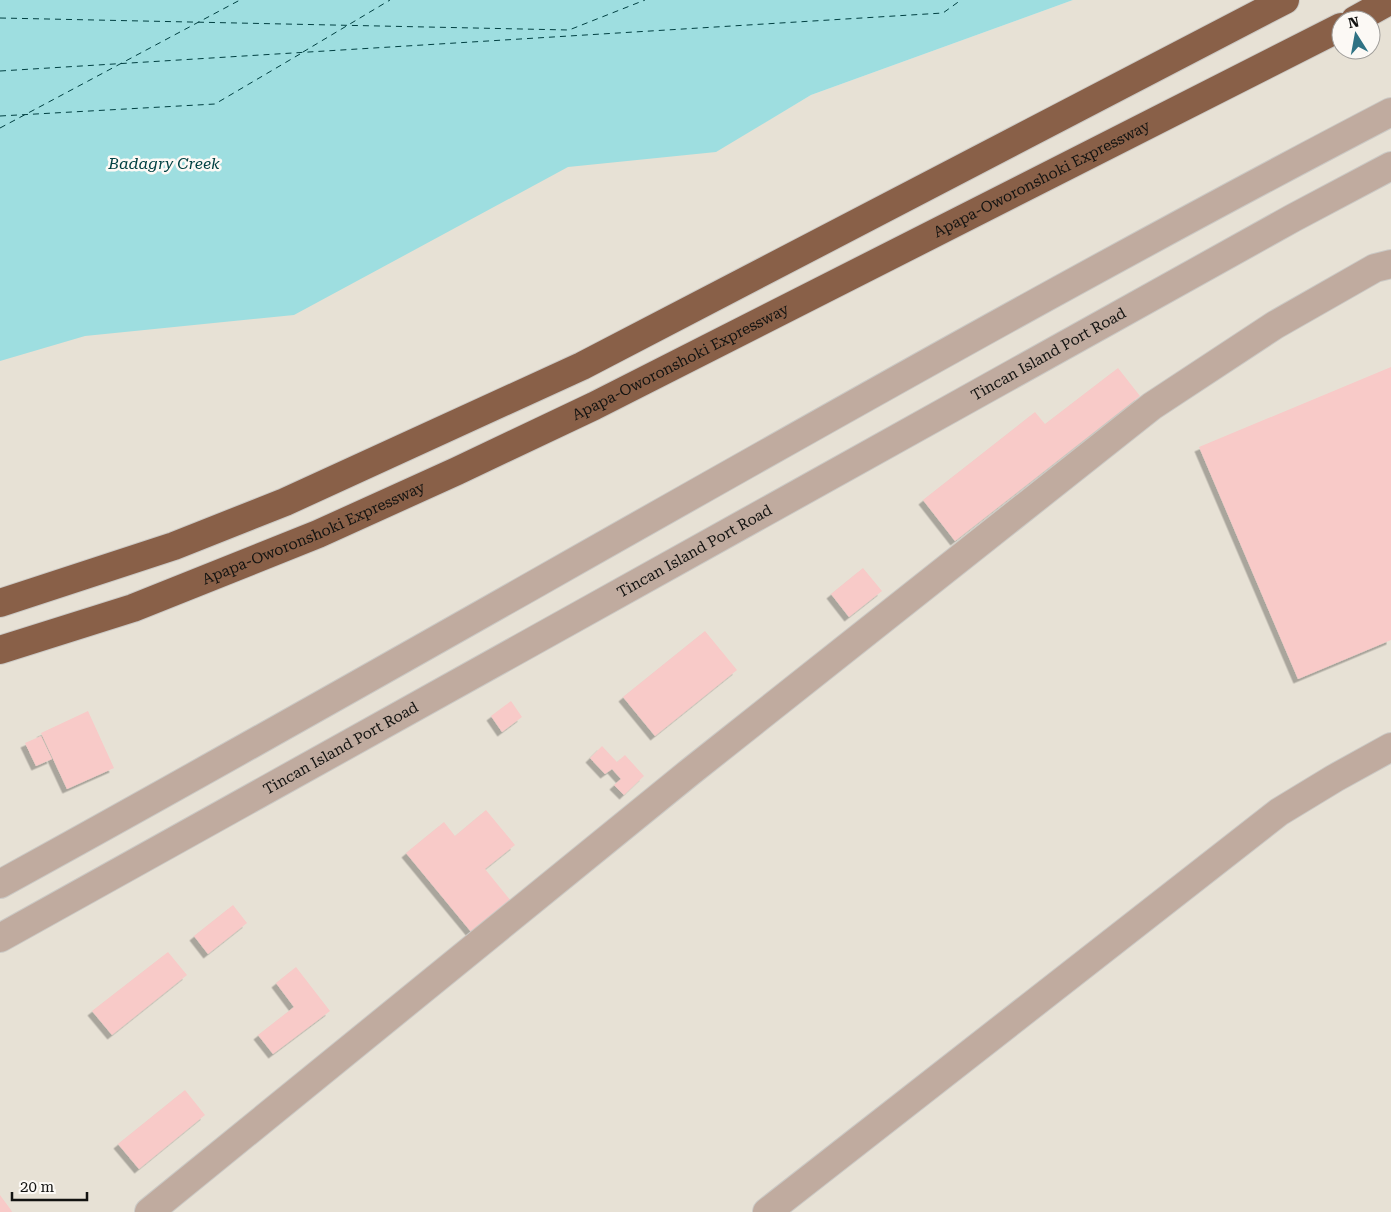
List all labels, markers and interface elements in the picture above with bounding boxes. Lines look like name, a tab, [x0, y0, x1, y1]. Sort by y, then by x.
north arrow	[1331, 10, 1381, 60]
text: N	[1347, 13, 1361, 31]
street label: Apapa-Oworonshoki Expressway	[930, 116, 1153, 241]
water label: Badagry Creek	[107, 154, 220, 173]
street label: Apapa-Oworonshoki Expressway	[569, 300, 792, 424]
street label: Tincan Island Port Road	[968, 304, 1129, 404]
street label: Apapa-Oworonshoki Expressway	[200, 478, 428, 588]
street label: Tincan Island Port Road	[614, 501, 775, 602]
street label: Tincan Island Port Road	[260, 698, 422, 799]
scale bar	[12, 1170, 88, 1202]
text: 20 m	[20, 1178, 55, 1196]

